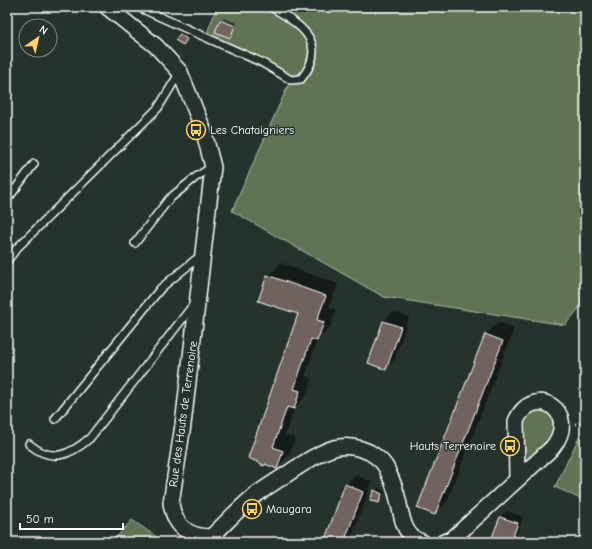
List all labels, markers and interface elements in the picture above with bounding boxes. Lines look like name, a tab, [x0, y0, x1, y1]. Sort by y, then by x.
north arrow	[18, 18, 58, 58]
text: N	[37, 23, 50, 38]
bus stop icon: Les Chataigniers	[185, 119, 207, 141]
place label: Les Chataigniers	[210, 123, 294, 137]
street label: Rue des Hauts de Terrenoire	[166, 340, 200, 488]
bus stop icon: Hauts Terrenoire	[499, 435, 521, 457]
place label: Hauts Terrenoire	[410, 439, 496, 453]
bus stop icon: Maugara	[241, 498, 263, 520]
place label: Maugara	[266, 502, 312, 516]
scale bar	[20, 505, 123, 531]
text: 50 m	[26, 512, 54, 526]

